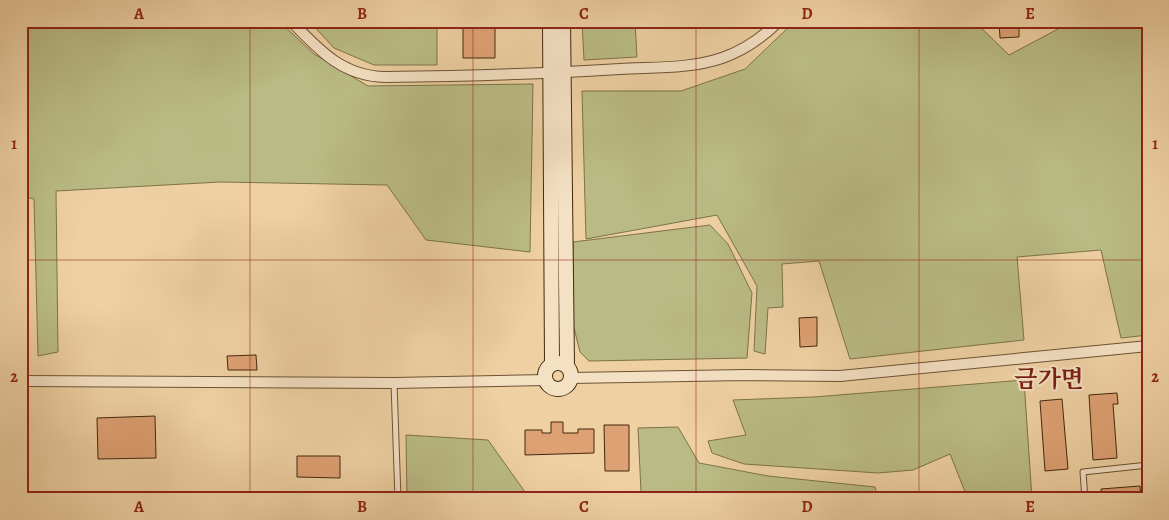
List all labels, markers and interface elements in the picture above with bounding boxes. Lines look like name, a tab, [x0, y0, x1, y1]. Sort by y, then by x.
text: A	[133, 3, 145, 25]
text: B	[357, 3, 367, 25]
text: C	[579, 3, 589, 25]
text: D	[801, 3, 813, 25]
text: E	[1025, 3, 1035, 25]
text: 1	[11, 133, 17, 155]
text: 1	[1152, 133, 1158, 155]
district label: 금가면	[1014, 363, 1084, 395]
text: 2	[10, 366, 18, 388]
text: 2	[1151, 366, 1159, 388]
text: A	[133, 496, 145, 518]
text: B	[357, 496, 367, 518]
text: C	[579, 496, 589, 518]
text: D	[801, 496, 813, 518]
text: E	[1025, 496, 1035, 518]

